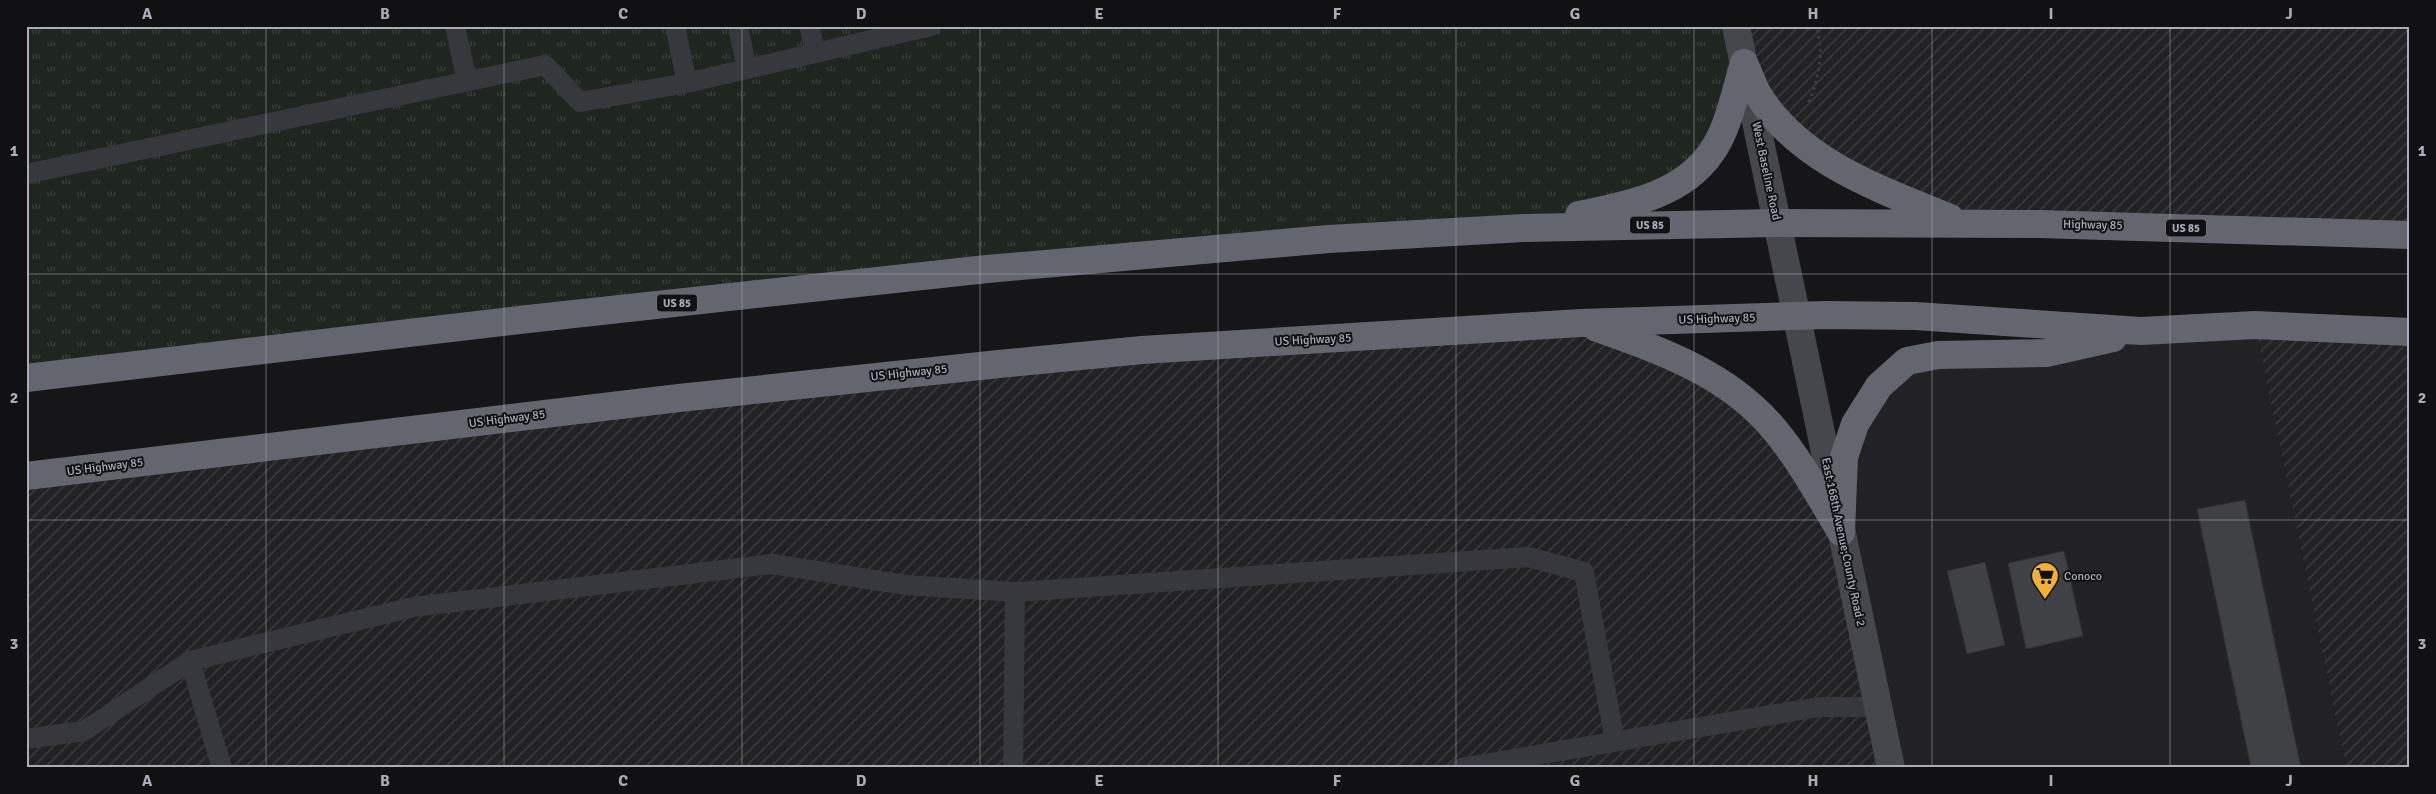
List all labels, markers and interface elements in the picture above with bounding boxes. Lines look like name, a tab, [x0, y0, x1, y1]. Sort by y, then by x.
text: A	[142, 4, 153, 24]
text: B	[380, 4, 390, 24]
text: C	[618, 4, 628, 24]
text: D	[856, 4, 867, 24]
text: E	[1094, 4, 1104, 24]
text: F	[1333, 4, 1342, 24]
text: G	[1570, 4, 1580, 24]
text: H	[1808, 4, 1818, 24]
text: I	[2048, 4, 2054, 24]
text: J	[2285, 4, 2293, 24]
street label: West Baseline Road	[1748, 121, 1784, 221]
text: 1	[10, 141, 19, 161]
text: 1	[2418, 141, 2427, 161]
road number: US 85	[1630, 216, 1670, 234]
street label: Highway 85	[2063, 217, 2123, 233]
road number: US 85	[2166, 220, 2206, 237]
road number: US 85	[657, 294, 697, 312]
street label: US Highway 85	[1678, 310, 1756, 328]
street label: US Highway 85	[1274, 330, 1352, 350]
street label: US Highway 85	[870, 362, 948, 384]
text: 2	[10, 388, 18, 408]
text: 2	[2418, 388, 2426, 408]
street label: US Highway 85	[468, 407, 546, 431]
street label: US Highway 85	[66, 455, 144, 479]
street label: East 168th Avenue;County Road 2	[1818, 456, 1868, 628]
supermarket icon: Conoco	[2030, 561, 2060, 600]
place label: Conoco	[2064, 569, 2102, 584]
text: 3	[10, 634, 18, 654]
text: 3	[2418, 634, 2426, 654]
text: A	[142, 771, 153, 791]
text: B	[380, 771, 390, 791]
text: C	[618, 771, 628, 791]
text: D	[856, 771, 867, 791]
text: E	[1094, 771, 1104, 791]
text: F	[1333, 771, 1342, 791]
text: G	[1570, 771, 1580, 791]
text: H	[1808, 771, 1818, 791]
text: I	[2048, 771, 2054, 791]
text: J	[2285, 771, 2293, 791]

